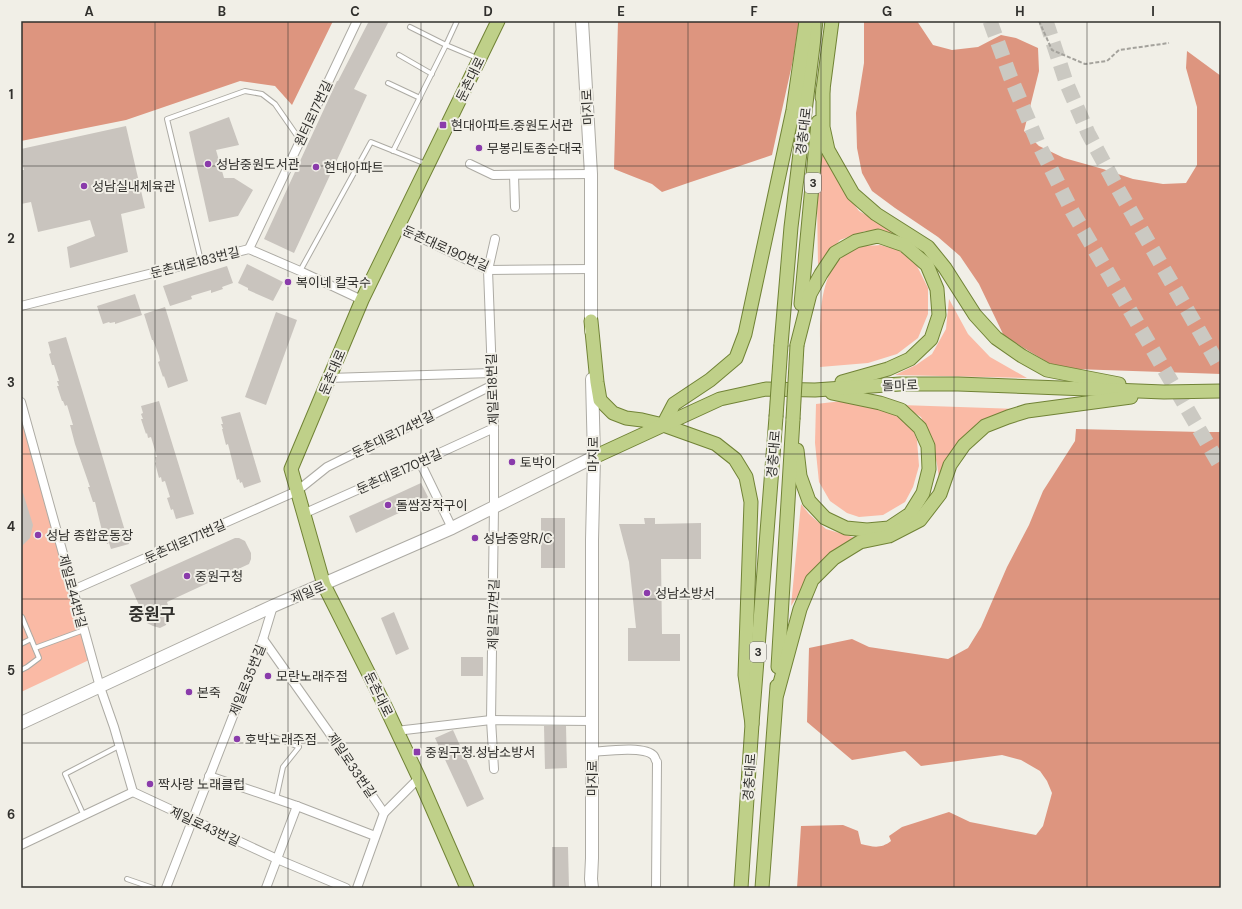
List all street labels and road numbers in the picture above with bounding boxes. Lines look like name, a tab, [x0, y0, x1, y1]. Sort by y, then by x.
street label: 둔촌대로	[452, 54, 489, 104]
street label: 원터로17번길	[291, 78, 336, 149]
street label: 마지로	[578, 89, 597, 125]
street label: 경충대로	[792, 106, 815, 156]
road number: 3	[805, 173, 821, 193]
street label: 둔촌대로190번길	[400, 222, 492, 275]
street label: 둔촌대로183번길	[149, 243, 242, 282]
street label: 둔촌대로	[315, 347, 350, 398]
street label: 제일로18번길	[483, 353, 502, 425]
street label: 돌마로	[882, 376, 918, 395]
street label: 둔촌대로174번길	[349, 407, 437, 462]
street label: 경충대로	[763, 429, 784, 479]
street label: 마지로	[585, 436, 602, 472]
street label: 둔촌대로170번길	[354, 445, 444, 498]
street label: 둔촌대로171번길	[142, 516, 228, 567]
street label: 제일로44번길	[55, 552, 91, 630]
street label: 제일로	[288, 578, 328, 607]
street label: 제일로17번길	[484, 578, 503, 650]
street label: 제일로35번길	[225, 642, 269, 718]
road number: 3	[750, 642, 766, 662]
street label: 둔촌대로	[360, 669, 397, 719]
street label: 제일로33번길	[324, 729, 380, 801]
street label: 경충대로	[739, 753, 760, 801]
street label: 마지로	[584, 760, 601, 796]
street label: 제일로43번길	[167, 803, 243, 850]

